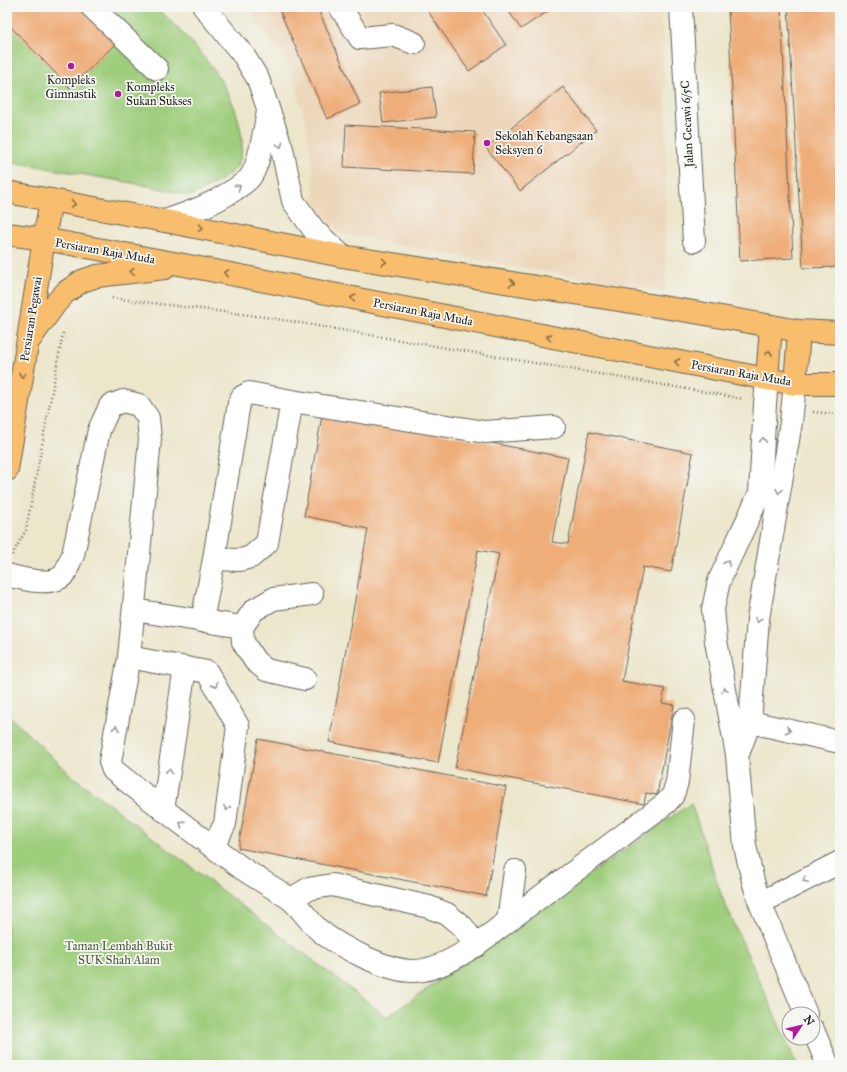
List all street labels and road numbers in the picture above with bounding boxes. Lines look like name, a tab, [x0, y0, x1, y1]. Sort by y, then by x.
street label: Jalan Cecawi 6/5C	[678, 80, 697, 170]
street label: Persiaran Raja Muda	[54, 235, 157, 267]
street label: Persiaran Pegawai	[17, 275, 46, 363]
street label: Persiaran Raja Muda	[372, 295, 475, 329]
street label: Persiaran Raja Muda	[690, 357, 793, 389]

